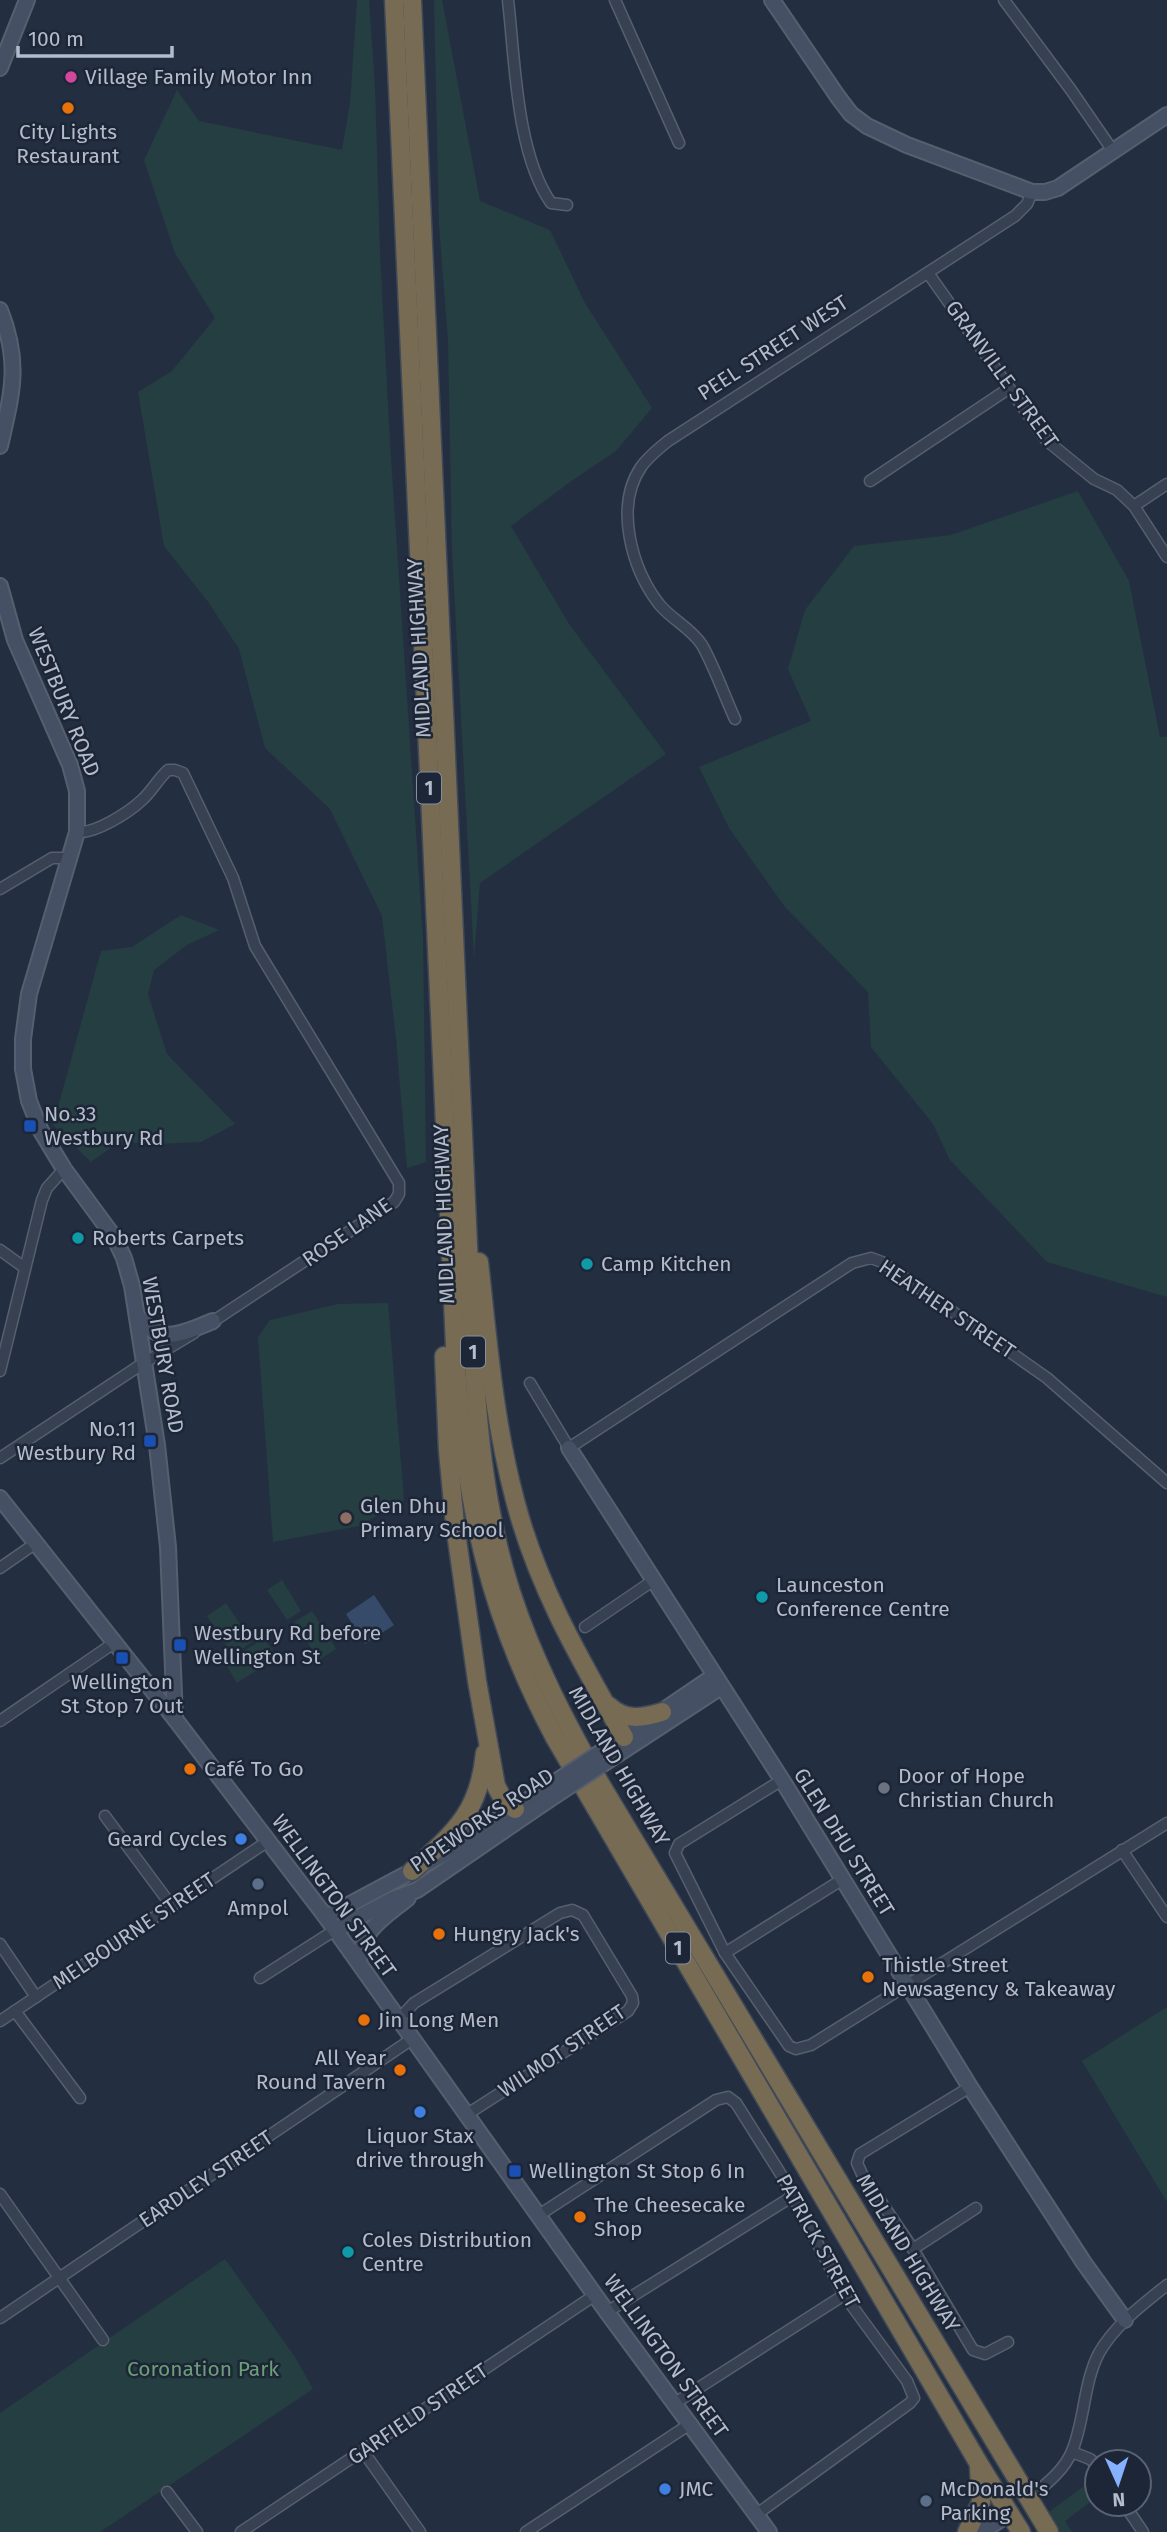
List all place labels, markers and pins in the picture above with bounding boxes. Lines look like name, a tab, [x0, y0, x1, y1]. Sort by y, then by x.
place label: Village Family Motor Inn	[85, 64, 312, 90]
marker: Village Family Motor Inn	[63, 69, 79, 85]
marker: City Lights Restaurant	[60, 100, 76, 116]
place label: City Lights Restaurant	[16, 119, 120, 169]
place label: No.33 Westbury Rd	[44, 1101, 164, 1151]
marker: No.33 Westbury Rd	[22, 1118, 38, 1134]
place label: Roberts Carpets	[92, 1225, 244, 1251]
marker: Roberts Carpets	[70, 1230, 86, 1246]
place label: Camp Kitchen	[601, 1251, 732, 1277]
marker: Camp Kitchen	[579, 1256, 595, 1272]
place label: No.11 Westbury Rd	[16, 1416, 136, 1466]
marker: No.11 Westbury Rd	[142, 1433, 158, 1449]
place label: Glen Dhu Primary School	[360, 1493, 504, 1543]
marker: Glen Dhu Primary School	[338, 1510, 354, 1526]
place label: Launceston Conference Centre	[776, 1572, 950, 1622]
marker: Launceston Conference Centre	[754, 1589, 770, 1605]
place label: Westbury Rd before Wellington St	[194, 1620, 381, 1670]
marker: Westbury Rd before Wellington St	[172, 1637, 188, 1653]
marker: Wellington St Stop 7 Out	[114, 1650, 130, 1666]
place label: Wellington St Stop 7 Out	[61, 1669, 184, 1719]
place label: Café To Go	[204, 1756, 304, 1782]
marker: Café To Go	[182, 1761, 198, 1777]
place label: Door of Hope Christian Church	[898, 1763, 1054, 1813]
marker: Door of Hope Christian Church	[876, 1780, 892, 1796]
place label: Geard Cycles	[107, 1826, 227, 1852]
marker: Geard Cycles	[233, 1831, 249, 1847]
marker: Ampol	[250, 1876, 266, 1892]
place label: Ampol	[228, 1895, 288, 1921]
place label: Hungry Jack's	[453, 1921, 580, 1947]
marker: Hungry Jack's	[431, 1926, 447, 1942]
place label: Thistle Street Newsagency & Takeaway	[882, 1952, 1116, 2002]
marker: Thistle Street Newsagency & Takeaway	[860, 1969, 876, 1985]
place label: Jin Long Men	[378, 2007, 499, 2033]
marker: Jin Long Men	[356, 2012, 372, 2028]
place label: All Year Round Tavern	[256, 2045, 386, 2095]
marker: All Year Round Tavern	[392, 2062, 408, 2078]
marker: Liquor Stax drive through	[412, 2104, 428, 2120]
place label: Liquor Stax drive through	[356, 2123, 484, 2173]
place label: Wellington St Stop 6 In	[529, 2158, 745, 2184]
marker: Wellington St Stop 6 In	[507, 2163, 523, 2179]
place label: The Cheesecake Shop	[594, 2192, 745, 2242]
marker: The Cheesecake Shop	[572, 2209, 588, 2225]
place label: Coles Distribution Centre	[362, 2227, 532, 2277]
marker: Coles Distribution Centre	[340, 2244, 356, 2260]
place label: JMC	[679, 2476, 714, 2502]
place label: McDonald's Parking	[940, 2476, 1049, 2526]
marker: JMC	[657, 2481, 673, 2497]
marker: McDonald's Parking	[918, 2493, 934, 2509]

